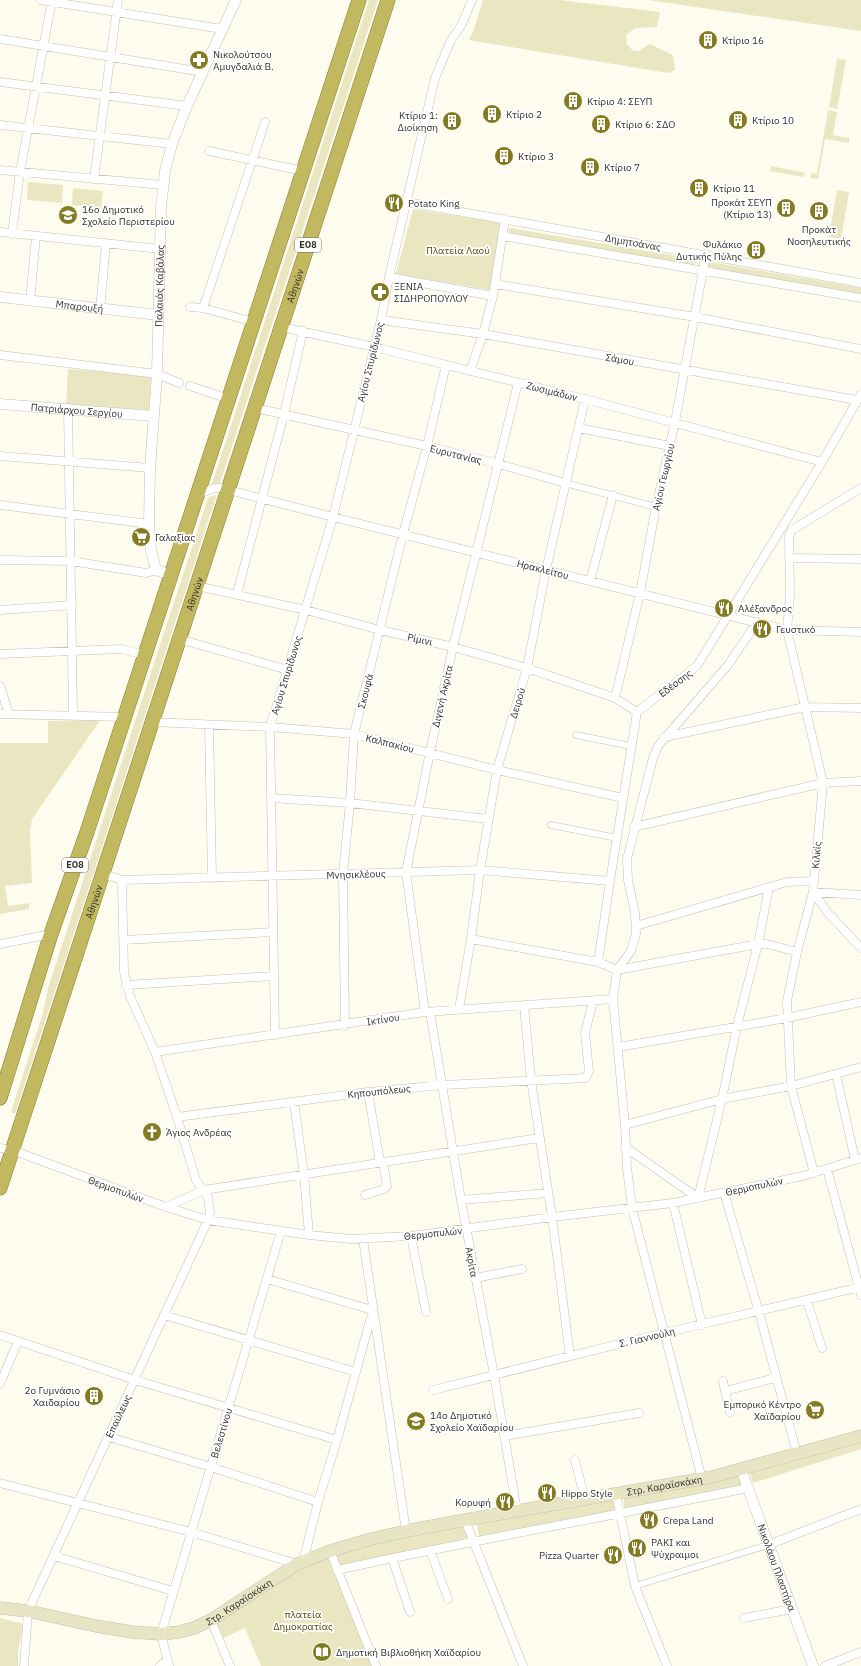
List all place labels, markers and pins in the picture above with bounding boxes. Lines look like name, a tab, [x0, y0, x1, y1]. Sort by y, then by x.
building icon: Κτίριο 16	[697, 29, 719, 51]
place label: Κτίριο 16	[722, 34, 764, 47]
place label: Νικολούτσου Αμυγδαλιά Β.	[213, 48, 274, 73]
pharmacy icon: Νικολούτσου Αμυγδαλιά Β.	[188, 49, 210, 71]
building icon: Κτίριο 4: ΣΕΥΠ	[562, 90, 584, 112]
place label: Κτίριο 4: ΣΕΥΠ	[587, 95, 653, 108]
building icon: Κτίριο 2	[481, 103, 503, 125]
place label: Κτίριο 2	[506, 108, 542, 121]
place label: Κτίριο 1: Διοίκηση	[397, 109, 438, 134]
building icon: Κτίριο 10	[727, 109, 749, 131]
building icon: Κτίριο 1: Διοίκηση	[441, 110, 463, 132]
building icon: Κτίριο 6: ΣΔΟ	[590, 113, 612, 135]
place label: Κτίριο 10	[752, 114, 794, 127]
place label: Κτίριο 6: ΣΔΟ	[615, 118, 675, 131]
building icon: Κτίριο 3	[493, 145, 515, 167]
place label: Κτίριο 3	[518, 150, 554, 163]
building icon: Κτίριο 7	[579, 156, 601, 178]
place label: Κτίριο 7	[604, 161, 640, 174]
building icon: Κτίριο 11	[688, 177, 710, 199]
place label: Κτίριο 11	[713, 182, 755, 195]
restaurant icon: Potato King	[383, 192, 405, 214]
place label: Προκάτ ΣΕΥΠ (Κτίριο 13)	[711, 196, 772, 221]
place label: Potato King	[408, 197, 460, 210]
building icon: Προκάτ ΣΕΥΠ (Κτίριο 13)	[775, 197, 797, 219]
building icon: Προκάτ Νοσηλευτικής	[808, 200, 830, 222]
place label: 16ο Δημοτικό Σχολείο Περιστερίου	[82, 203, 175, 228]
school or university icon: 16ο Δημοτικό Σχολείο Περιστερίου	[57, 204, 79, 226]
place label: Προκάτ Νοσηλευτικής	[787, 223, 851, 248]
place label: Φυλάκιο Δυτικής Πύλης	[676, 238, 742, 263]
building icon: Φυλάκιο Δυτικής Πύλης	[745, 239, 767, 261]
place label: ΞΕΝΙΑ ΣΙΔΗΡΟΠΟΥΛΟΥ	[394, 280, 468, 305]
pharmacy icon: ΞΕΝΙΑ ΣΙΔΗΡΟΠΟΥΛΟΥ	[369, 281, 391, 303]
supermarket icon: Γαλαξίας	[130, 526, 152, 548]
place label: Γαλαξίας	[155, 531, 195, 544]
restaurant icon: Αλέξανδρος	[713, 597, 735, 619]
place label: Αλέξανδρος	[738, 602, 792, 615]
restaurant icon: Γευστικό	[751, 618, 773, 640]
place label: Γευστικό	[776, 623, 816, 636]
church icon: Άγιος Ανδρέας	[141, 1121, 163, 1143]
place label: Άγιος Ανδρέας	[166, 1126, 232, 1139]
place label: 2ο Γυμνάσιο Χαιδαρίου	[25, 1384, 80, 1409]
building icon: 2ο Γυμνάσιο Χαιδαρίου	[83, 1385, 105, 1407]
place label: Εμπορικό Κέντρο Χαϊδαρίου	[724, 1398, 801, 1423]
supermarket icon: Εμπορικό Κέντρο Χαϊδαρίου	[804, 1399, 826, 1421]
place label: 14ο Δημοτικό Σχολείο Χαϊδαρίου	[430, 1409, 514, 1434]
school or university icon: 14ο Δημοτικό Σχολείο Χαϊδαρίου	[405, 1410, 427, 1432]
restaurant icon: Hippo Style	[536, 1482, 558, 1504]
place label: Hippo Style	[561, 1487, 613, 1500]
restaurant icon: Κορυφή	[494, 1491, 516, 1513]
place label: Κορυφή	[455, 1496, 491, 1509]
restaurant icon: Crepa Land	[638, 1509, 660, 1531]
place label: Crepa Land	[663, 1514, 714, 1527]
place label: ΡΑΚΙ και Ψύχραιμοι	[651, 1536, 699, 1561]
restaurant icon: ΡΑΚΙ και Ψύχραιμοι	[626, 1537, 648, 1559]
restaurant icon: Pizza Quarter	[602, 1544, 624, 1566]
place label: Pizza Quarter	[539, 1549, 599, 1562]
library icon: Δημοτική Βιβλιοθήκη Χαϊδαρίου	[311, 1641, 333, 1663]
place label: Δημοτική Βιβλιοθήκη Χαϊδαρίου	[336, 1646, 481, 1659]

